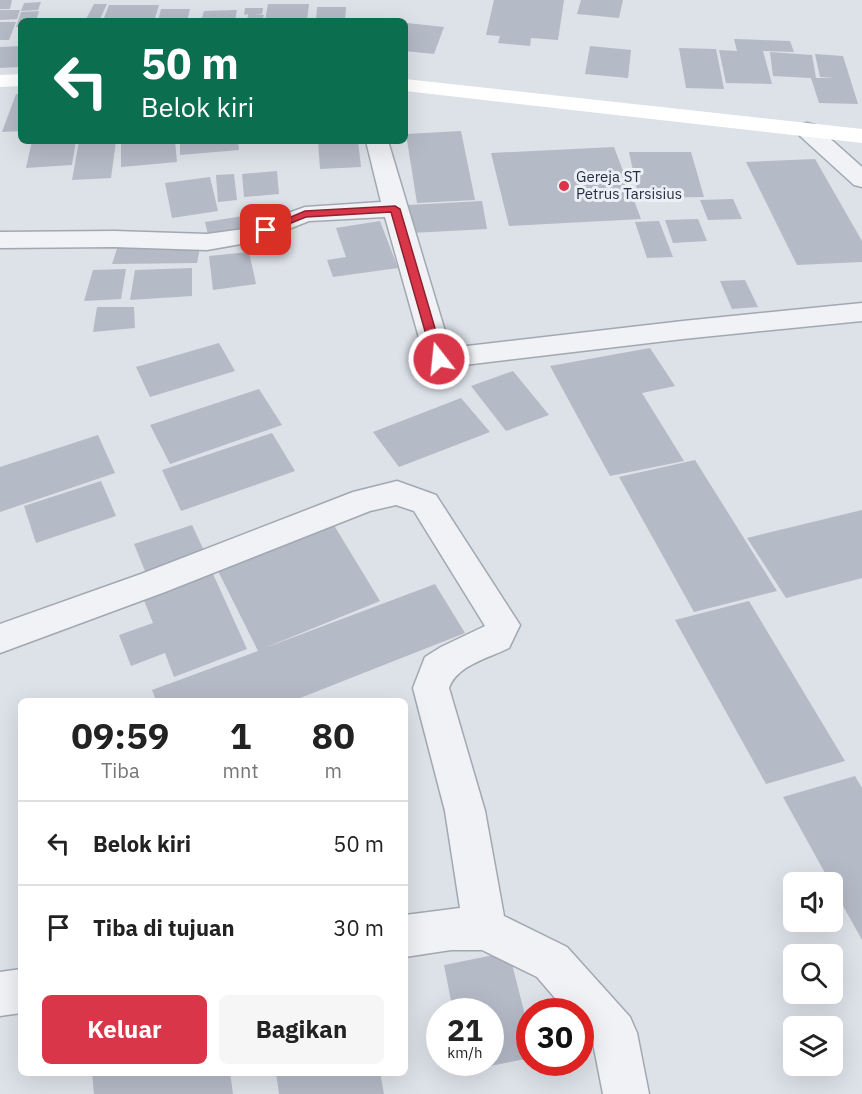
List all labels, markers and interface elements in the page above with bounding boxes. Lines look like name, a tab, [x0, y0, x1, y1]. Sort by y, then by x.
text: 50 m	[141, 36, 239, 91]
icon: left	[42, 42, 120, 120]
text: Belok kiri	[141, 89, 254, 124]
place label: Gereja ST Petrus Tarsisius	[576, 167, 682, 203]
marker: Gereja ST Petrus Tarsisius	[557, 179, 571, 193]
pin	[240, 204, 291, 255]
icon: arrive	[249, 213, 282, 246]
position arrow	[407, 327, 471, 391]
text: 09:59	[71, 712, 169, 759]
text: 1	[230, 712, 251, 759]
text: 80	[312, 712, 355, 759]
text: Tiba	[101, 757, 140, 784]
text: mnt	[223, 757, 258, 784]
text: m	[324, 757, 342, 784]
icon: left	[42, 827, 75, 860]
text: Belok kiri	[93, 829, 191, 858]
text: 50 m	[333, 829, 384, 858]
map controls	[783, 872, 843, 1076]
button: sound	[783, 872, 843, 932]
icon: arrive	[42, 911, 75, 944]
text: Tiba di tujuan	[93, 913, 235, 942]
text: 30 m	[333, 913, 384, 942]
button: search	[783, 944, 843, 1004]
button: Keluar	[42, 995, 207, 1064]
button: Bagikan	[219, 995, 384, 1064]
speed limit sign: 30	[516, 998, 594, 1076]
text: 21	[447, 1010, 483, 1049]
button: layers	[783, 1016, 843, 1076]
text: km/h	[447, 1043, 483, 1062]

